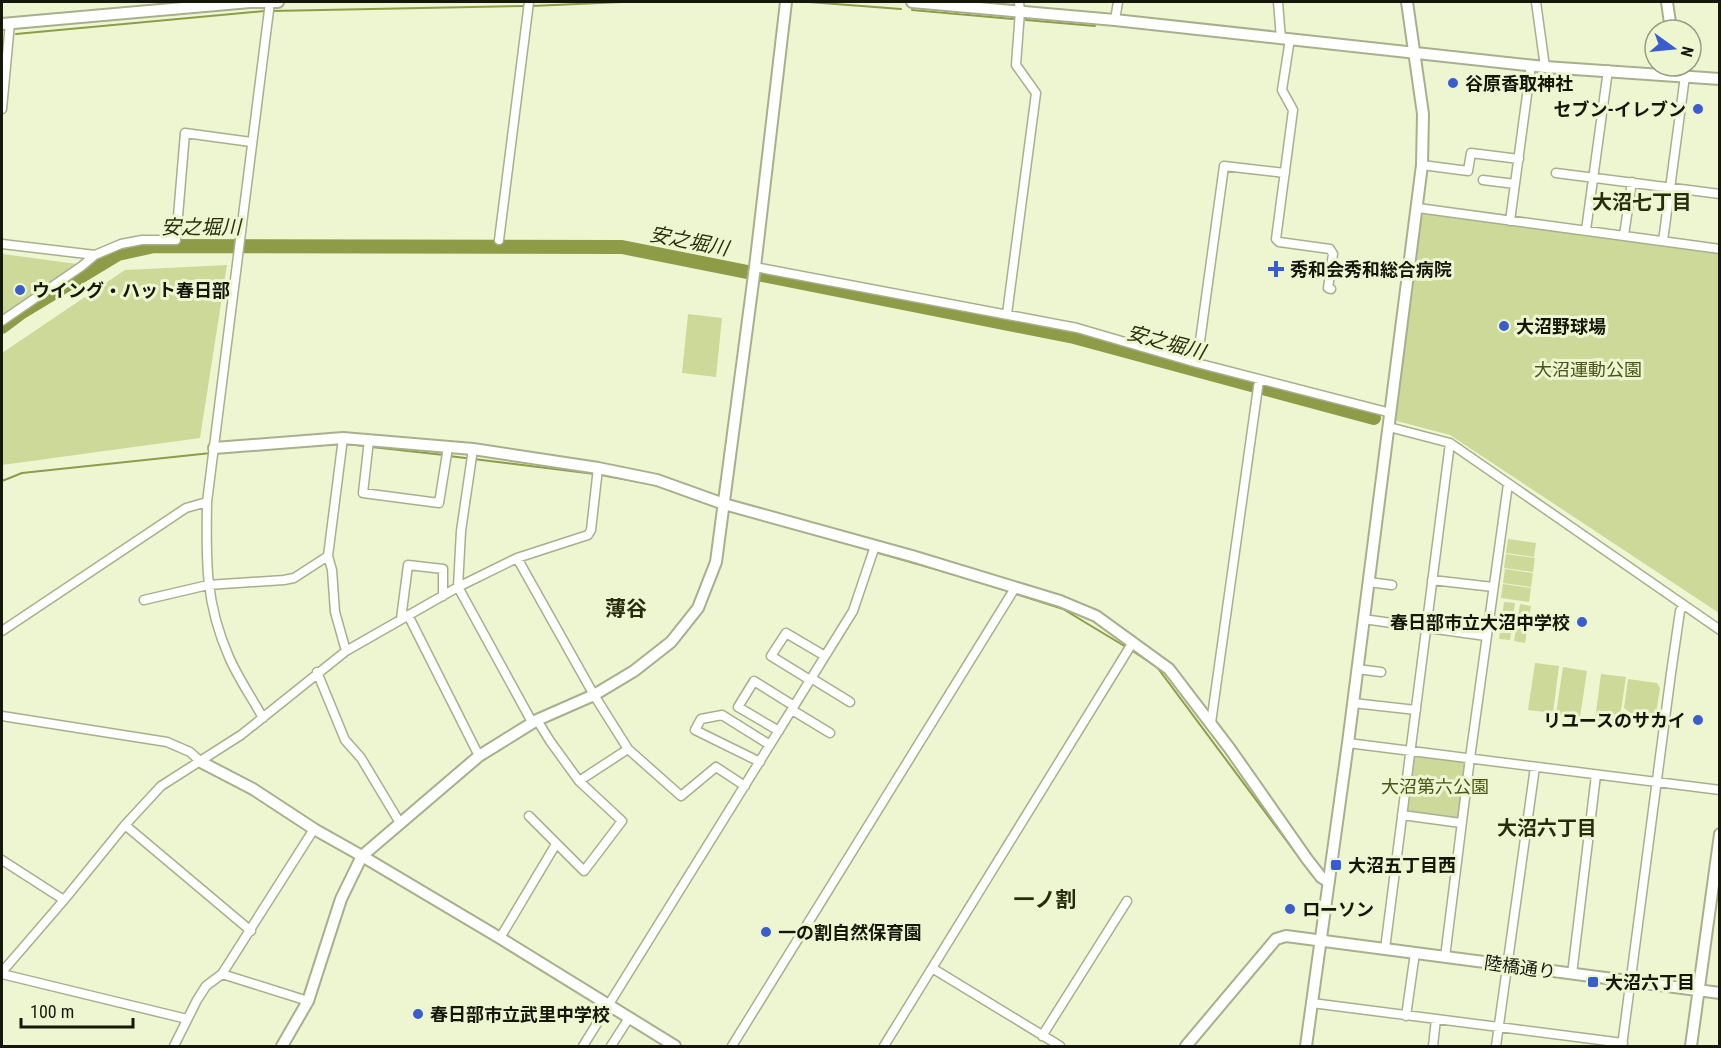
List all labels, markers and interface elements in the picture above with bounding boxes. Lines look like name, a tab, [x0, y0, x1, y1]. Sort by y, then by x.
north arrow	[1643, 18, 1703, 78]
text: N	[1677, 45, 1697, 59]
place label: 谷原香取神社	[1465, 73, 1573, 94]
marker: 谷原香取神社	[1446, 76, 1460, 90]
place label: セブン-イレブン	[1554, 99, 1686, 120]
marker: セブン-イレブン	[1691, 102, 1705, 116]
district label: 大沼七丁目	[1592, 190, 1692, 214]
water label: 安之堀川	[161, 215, 243, 239]
water label: 安之堀川	[647, 222, 733, 261]
place label: 秀和会秀和総合病院	[1290, 259, 1452, 280]
marker: 秀和会秀和総合病院	[1267, 260, 1285, 278]
place label: ウイング・ハット春日部	[32, 280, 230, 301]
marker: ウイング・ハット春日部	[13, 283, 27, 297]
place label: 大沼野球場	[1516, 316, 1606, 337]
marker: 大沼野球場	[1497, 319, 1511, 333]
water label: 安之堀川	[1124, 320, 1210, 364]
park label: 大沼運動公園	[1534, 359, 1642, 380]
district label: 薄谷	[605, 597, 647, 621]
place label: 春日部市立大沼中学校	[1390, 612, 1570, 633]
marker: 春日部市立大沼中学校	[1575, 615, 1589, 629]
place label: リユースのサカイ	[1543, 710, 1686, 731]
marker: リユースのサカイ	[1691, 713, 1705, 727]
park label: 大沼第六公園	[1381, 776, 1489, 797]
district label: 大沼六丁目	[1497, 816, 1597, 840]
place label: 大沼五丁目西	[1348, 855, 1456, 876]
marker: 大沼五丁目西	[1329, 858, 1343, 872]
district label: 一ノ割	[1014, 888, 1077, 912]
place label: ローソン	[1302, 899, 1374, 920]
marker: ローソン	[1283, 902, 1297, 916]
place label: 一の割自然保育園	[778, 922, 922, 943]
marker: 一の割自然保育園	[759, 925, 773, 939]
street label: 陸橋通り	[1483, 952, 1557, 982]
place label: 大沼六丁目	[1605, 972, 1695, 993]
marker: 大沼六丁目	[1586, 975, 1600, 989]
scale bar	[21, 991, 134, 1029]
text: 100 m	[30, 1001, 74, 1022]
place label: 春日部市立武里中学校	[430, 1004, 610, 1025]
marker: 春日部市立武里中学校	[411, 1007, 425, 1021]

